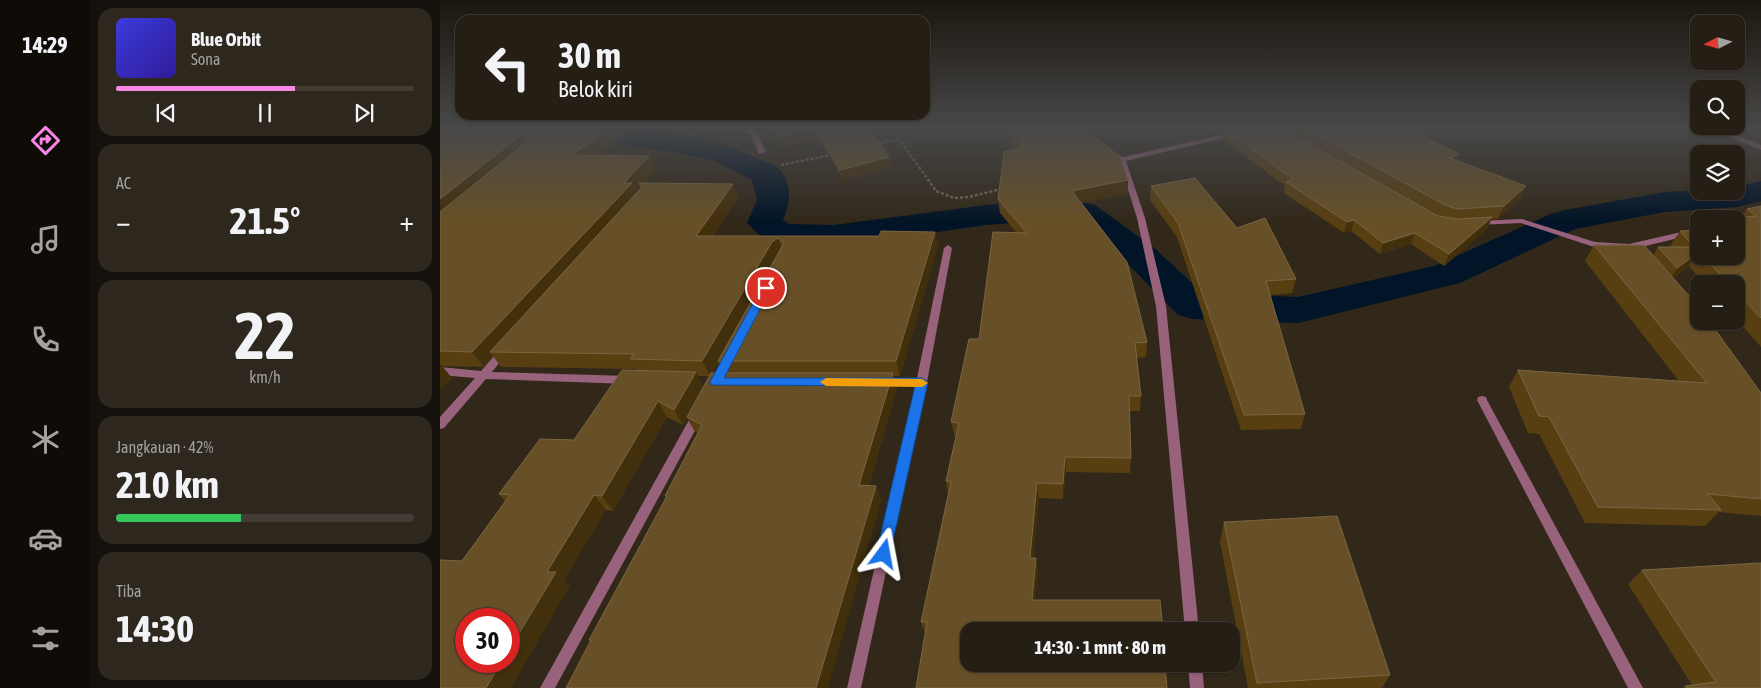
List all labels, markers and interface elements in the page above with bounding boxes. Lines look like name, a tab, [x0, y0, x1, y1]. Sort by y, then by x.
north arrow	[1690, 15, 1745, 70]
map controls	[1690, 15, 1745, 330]
text: Blue Orbit	[191, 28, 261, 50]
text: 14:29	[22, 32, 68, 58]
icon: left	[475, 35, 540, 100]
text: 30 m	[558, 35, 621, 75]
text: Sona	[191, 50, 220, 68]
text: Belok kiri	[558, 76, 633, 102]
button: search	[1690, 80, 1745, 135]
icon: previous	[152, 99, 180, 127]
icon: pause	[251, 99, 279, 127]
icon: next	[350, 99, 378, 127]
icon: directions	[28, 123, 63, 158]
button: layers	[1690, 145, 1745, 200]
text: AC	[116, 174, 131, 192]
text: 21.5°	[230, 199, 300, 242]
text: −	[116, 205, 131, 237]
text: +	[399, 205, 414, 237]
button: +	[1690, 210, 1745, 265]
icon: music	[28, 222, 63, 257]
pin	[745, 267, 787, 309]
icon: arrive	[752, 274, 780, 302]
button: −	[1690, 275, 1745, 330]
text: 22	[234, 298, 296, 373]
icon: phone	[28, 322, 63, 357]
text: km/h	[249, 368, 281, 386]
icon: climate	[28, 422, 63, 457]
text: Jangkauan · 42%	[116, 438, 213, 456]
text: 210 km	[116, 463, 219, 506]
icon: car	[28, 521, 63, 556]
position arrow	[857, 527, 909, 579]
text: Tiba	[116, 582, 141, 600]
text: 14:30	[116, 607, 194, 650]
speed limit sign: 30	[455, 608, 520, 673]
icon: filters	[28, 621, 63, 656]
text: 14:30 · 1 mnt · 80 m	[1034, 636, 1166, 658]

